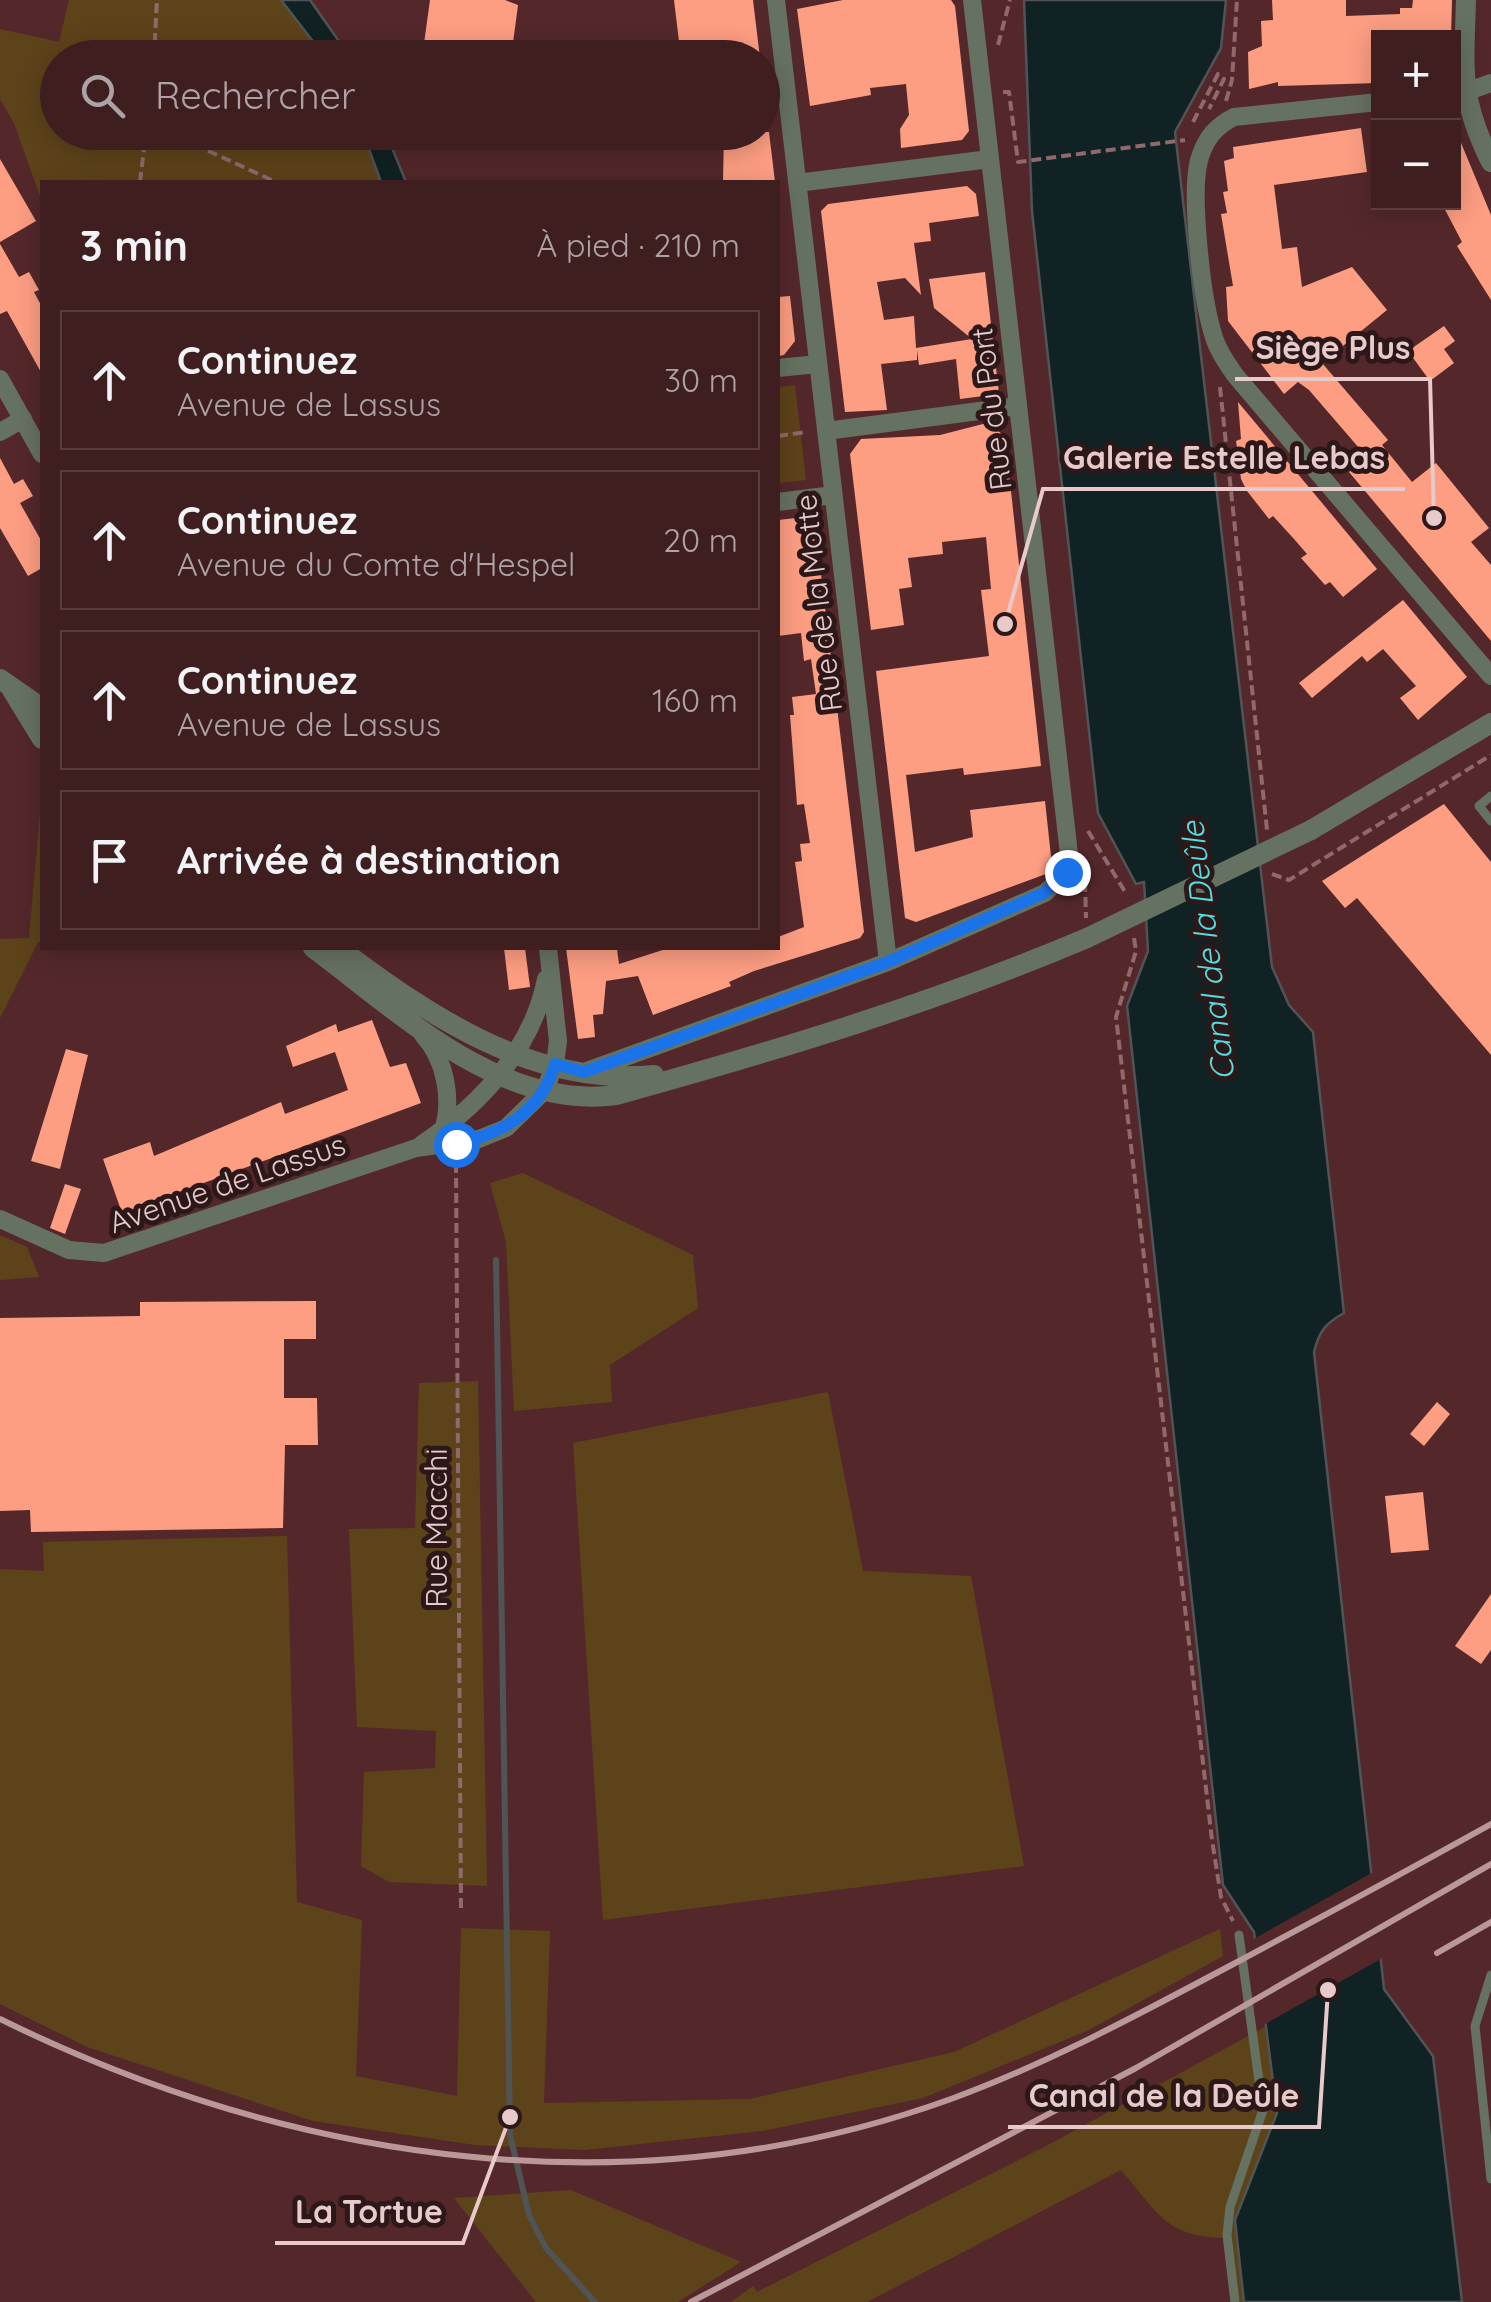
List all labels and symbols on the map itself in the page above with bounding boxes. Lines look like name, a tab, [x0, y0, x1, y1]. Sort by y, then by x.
callout: Siège Plus	[1235, 317, 1430, 379]
street label: Rue du Port	[962, 326, 1020, 492]
text: Siège Plus	[1256, 327, 1410, 367]
callout: Galerie Estelle Lebas	[1043, 427, 1405, 489]
text: Galerie Estelle Lebas	[1063, 437, 1385, 477]
street label: Rue de la Motte	[786, 492, 850, 714]
water label: Canal de la Deûle	[1171, 817, 1243, 1083]
route end	[1045, 850, 1091, 896]
route start	[434, 1122, 480, 1168]
street label: Avenue de Lassus	[104, 1125, 350, 1241]
street label: Rue Macchi	[417, 1448, 455, 1608]
callout: Canal de la Deûle	[1008, 2065, 1319, 2127]
text: Canal de la Deûle	[1029, 2075, 1299, 2115]
callout: La Tortue	[275, 2181, 463, 2243]
text: La Tortue	[295, 2191, 443, 2231]

